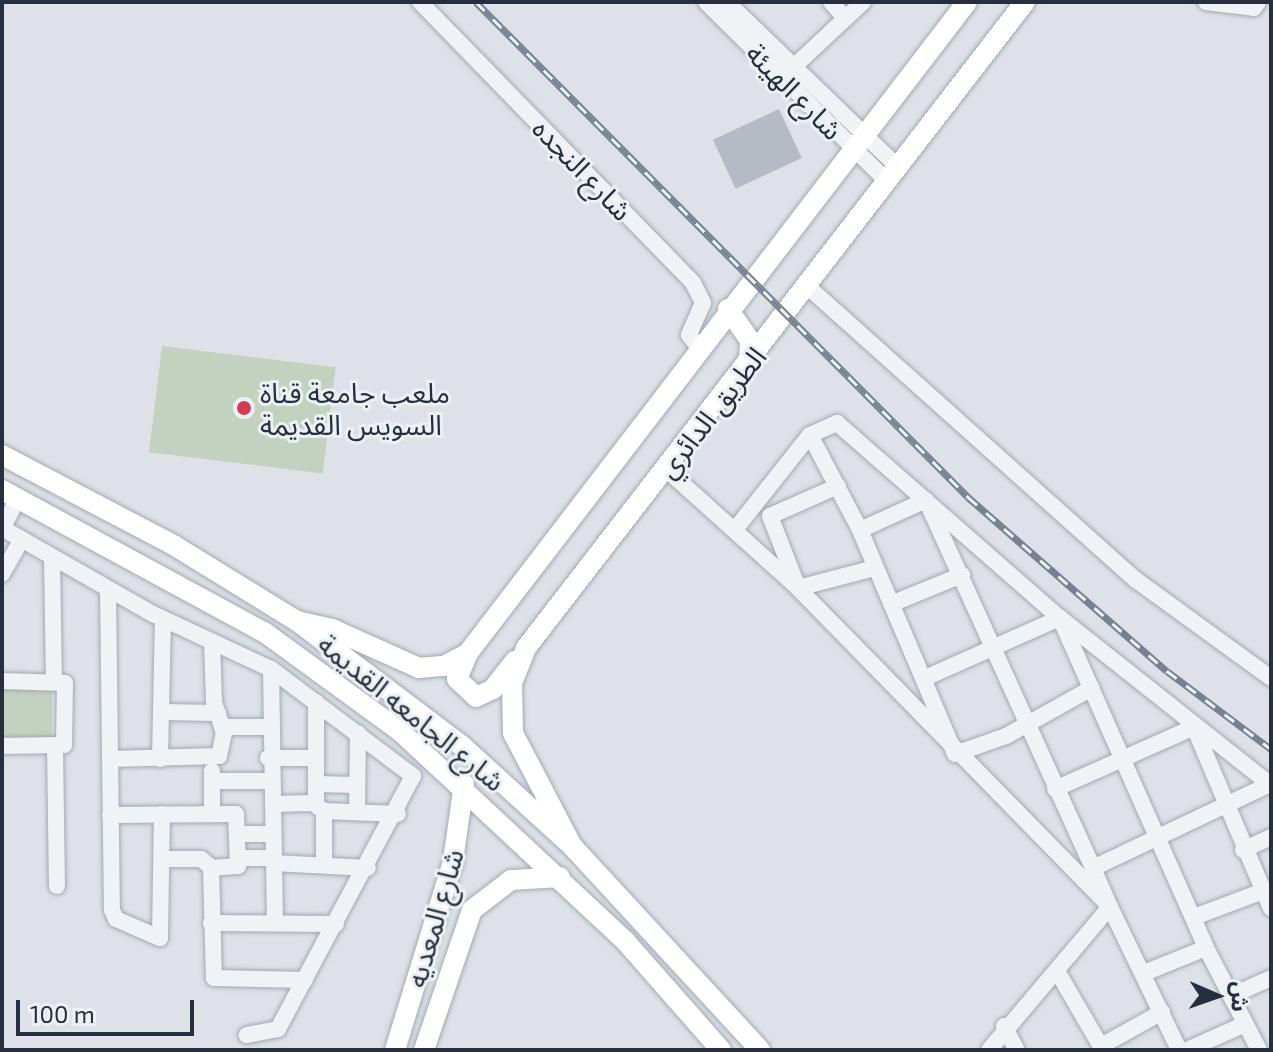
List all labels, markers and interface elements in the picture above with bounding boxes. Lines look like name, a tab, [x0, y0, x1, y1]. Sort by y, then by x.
street label: شارع الهيئة	[740, 36, 850, 146]
street label: شارع النجده	[526, 111, 640, 227]
street label: الطريق الدائري	[650, 340, 772, 484]
place label: ملعب جامعة قناة السويس القديمة	[260, 375, 450, 441]
marker: ملعب جامعة قناة السويس القديمة	[235, 399, 253, 417]
street label: شارع الجامعه القديمة	[312, 626, 512, 798]
street label: شارع المعديه	[398, 845, 470, 991]
north arrow	[1177, 956, 1257, 1036]
text: ش	[1227, 981, 1255, 1012]
scale bar	[20, 984, 198, 1034]
text: 100 m	[30, 999, 95, 1028]

